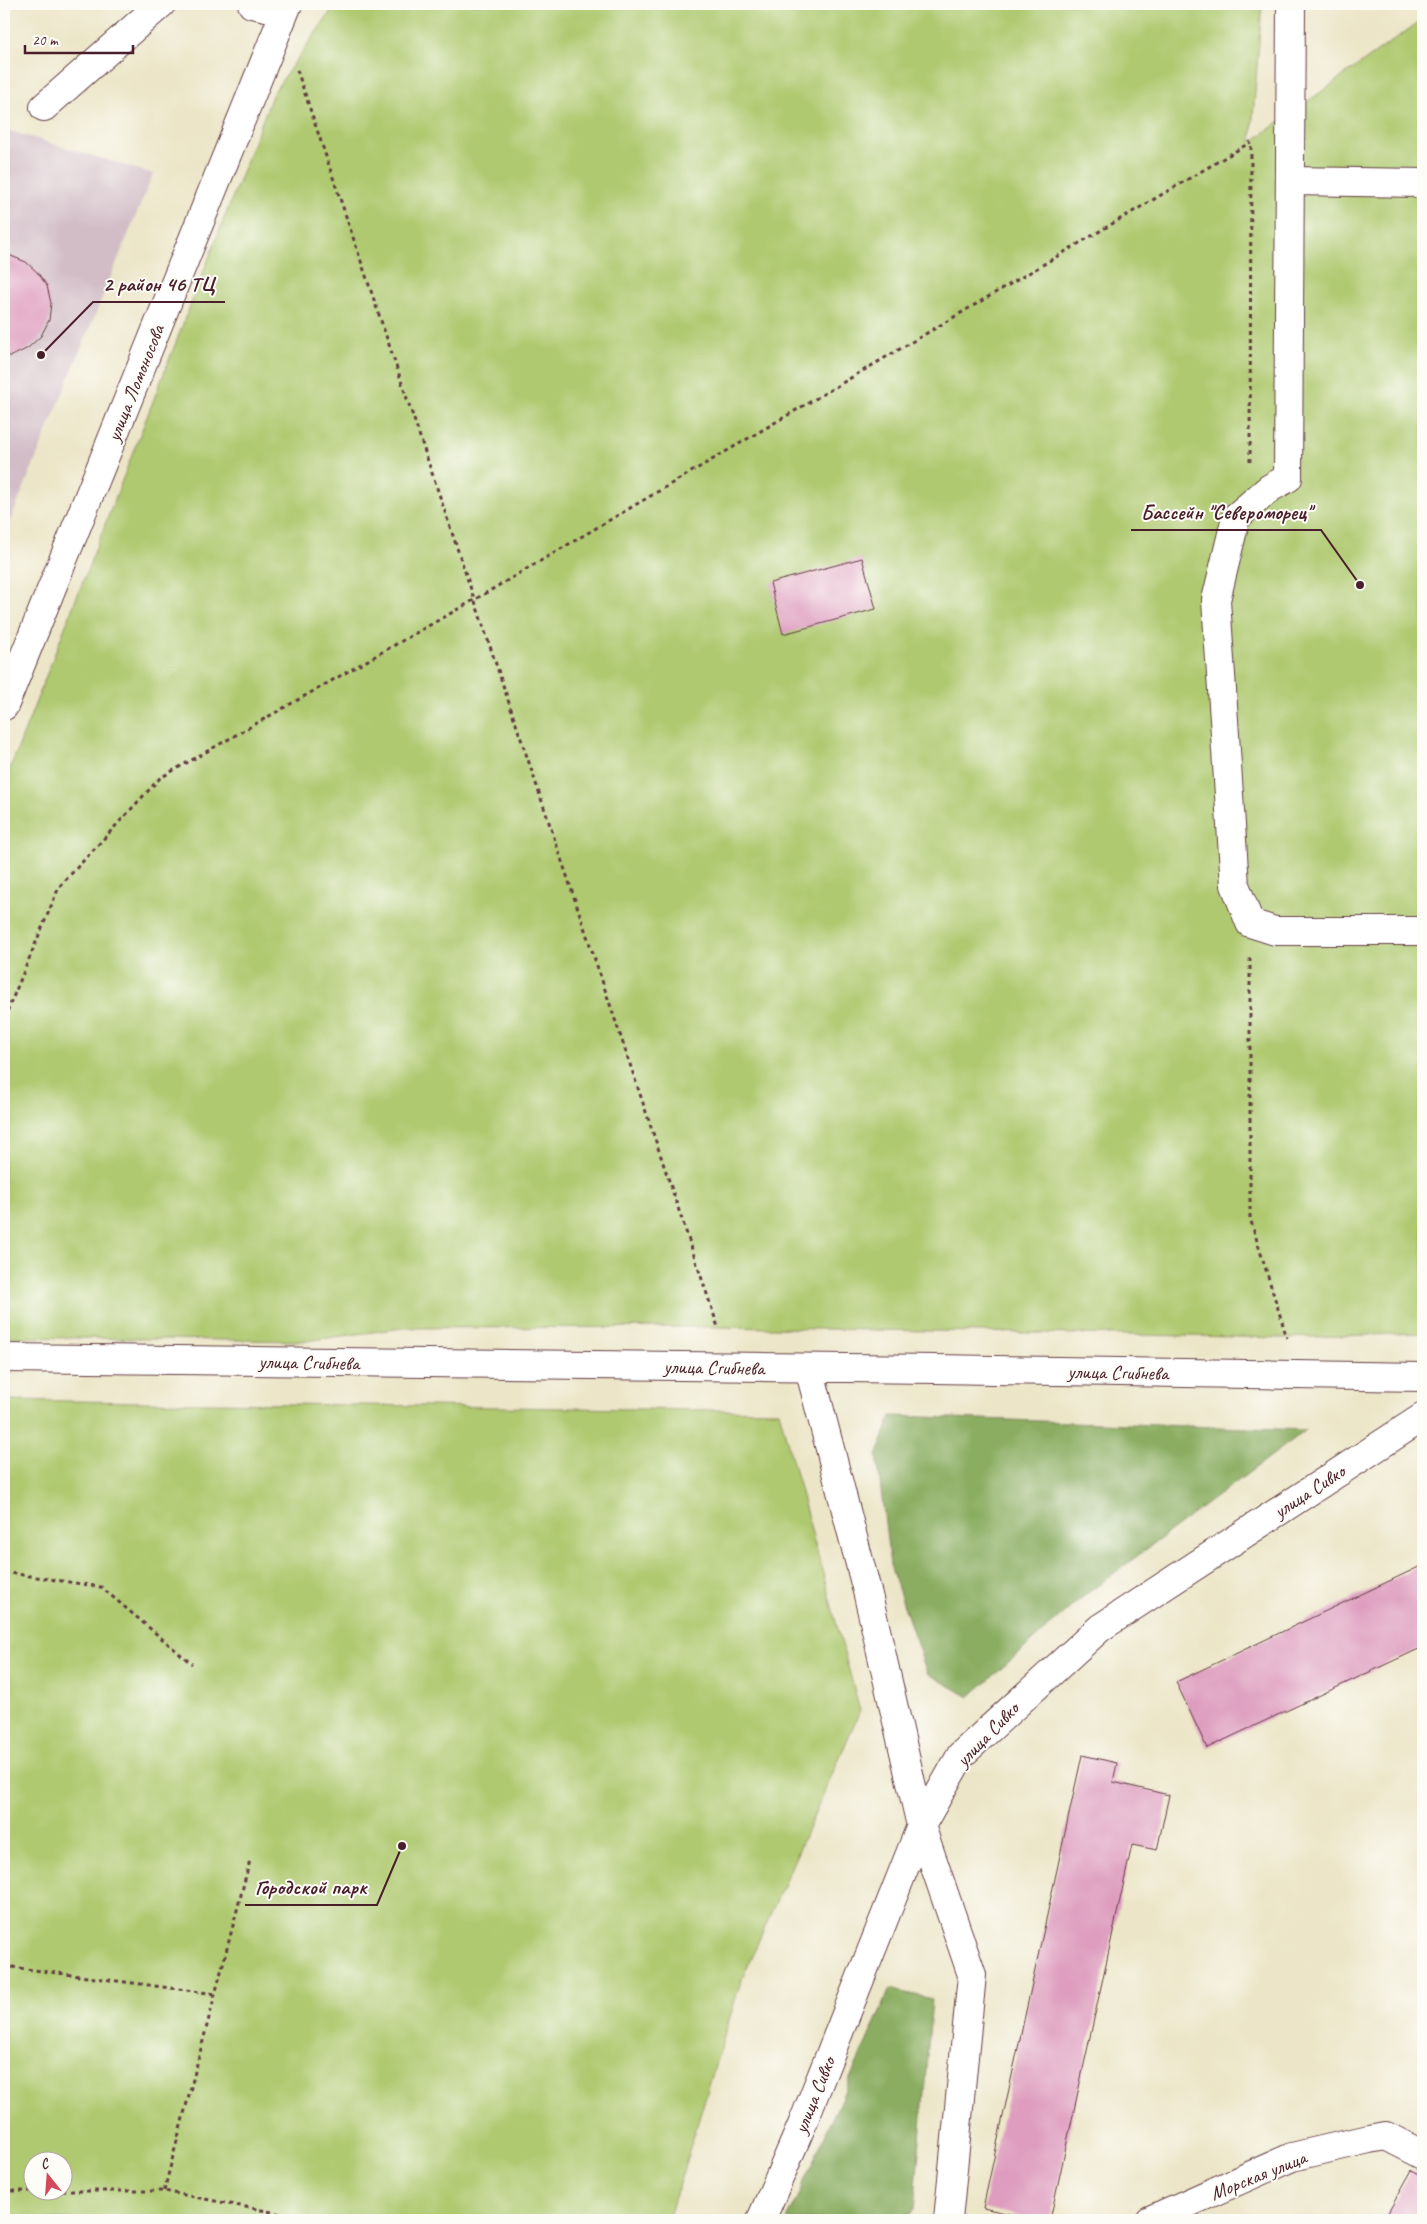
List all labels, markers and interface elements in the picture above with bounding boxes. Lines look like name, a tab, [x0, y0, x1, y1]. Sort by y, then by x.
scale bar	[25, 22, 132, 54]
text: 20 m	[32, 31, 59, 50]
callout: 2 район 46 ТЦ	[93, 266, 225, 302]
text: 2 район 46 ТЦ	[103, 271, 217, 297]
street label: улица Ломоносова	[100, 319, 171, 446]
callout: Бассейн "Североморец"	[1131, 494, 1321, 530]
text: Бассейн "Североморец"	[1141, 499, 1316, 525]
street label: улица Сгибнева	[258, 1349, 361, 1376]
street label: улица Сгибнева	[663, 1354, 766, 1381]
street label: улица Сгибнева	[1067, 1359, 1170, 1386]
street label: улица Сивко	[1268, 1458, 1351, 1524]
street label: улица Сивко	[950, 1695, 1026, 1773]
callout: Городской парк	[245, 1869, 377, 1905]
text: Городской парк	[255, 1874, 368, 1900]
street label: улица Сивко	[787, 2052, 842, 2138]
street label: Морская улица	[1206, 2144, 1312, 2206]
north arrow	[22, 2152, 72, 2202]
text: С	[39, 2154, 52, 2173]

